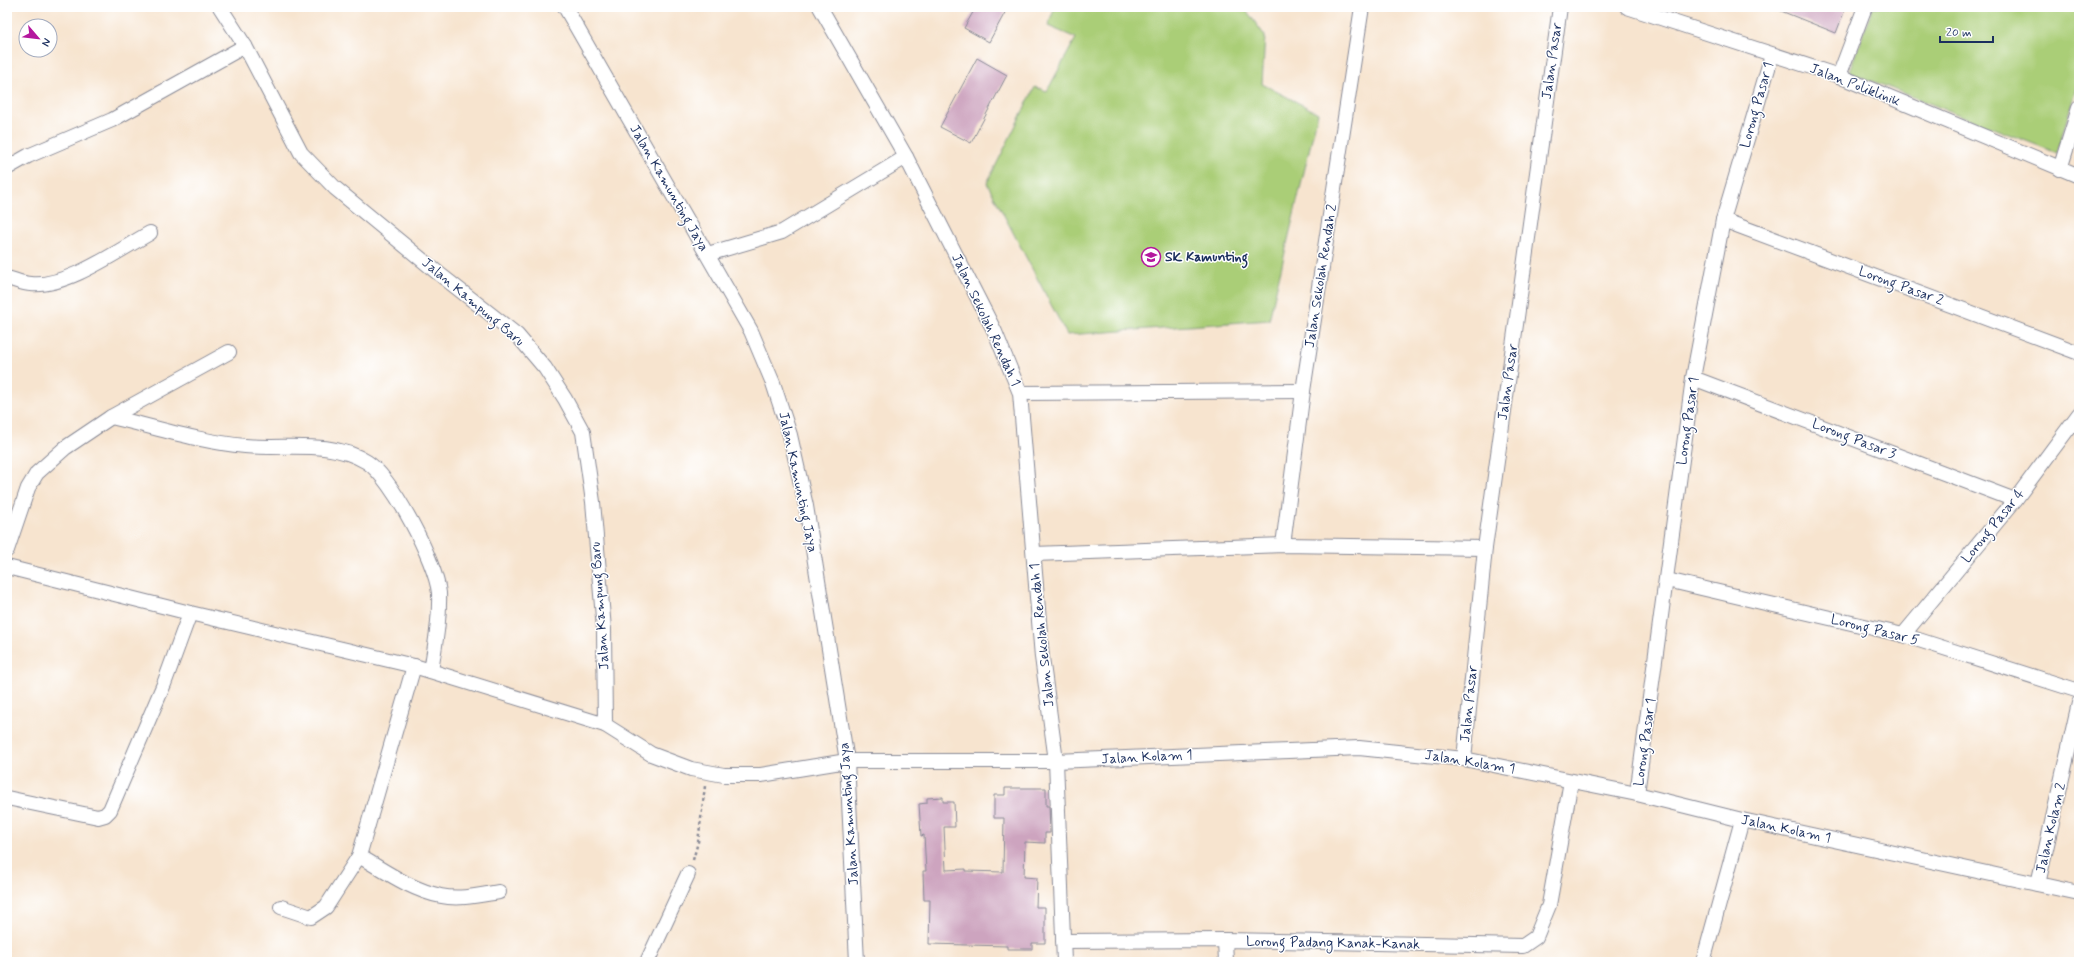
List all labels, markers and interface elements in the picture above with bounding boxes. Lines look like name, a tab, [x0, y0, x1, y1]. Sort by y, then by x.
north arrow	[18, 18, 58, 58]
scale bar	[1940, 18, 1993, 44]
street label: Jalan Pasar	[1538, 21, 1566, 100]
text: 20 m	[1946, 25, 1972, 41]
text: N	[38, 36, 54, 49]
street label: Jalan Poliklinik	[1807, 59, 1903, 111]
street label: Lorong Pasar 1	[1736, 60, 1780, 151]
street label: Jalan Kamunting Jaya	[624, 121, 713, 256]
street label: Jalan Sekolah Rendah 2	[1301, 203, 1341, 349]
school or university icon: SK Kamunting	[1140, 246, 1162, 268]
place label: SK Kamunting	[1165, 248, 1248, 269]
street label: Jalan Sekolah Rendah 1	[947, 251, 1025, 389]
street label: Jalan Kampung Baru	[417, 254, 528, 352]
street label: Lorong Pasar 2	[1855, 262, 1946, 312]
street label: Jalan Pasar	[1494, 342, 1522, 421]
street label: Lorong Pasar 1	[1673, 376, 1705, 466]
street label: Jalan Kamunting Jaya	[772, 410, 822, 555]
street label: Lorong Pasar 3	[1809, 415, 1899, 465]
street label: Lorong Pasar 4	[1958, 485, 2030, 568]
street label: Jalan Kampung Baru	[587, 541, 615, 671]
street label: Jalan Sekolah Rendah 1	[1025, 562, 1059, 708]
street label: Lorong Pasar 5	[1828, 610, 1921, 652]
street label: Jalan Pasar	[1456, 664, 1482, 743]
street label: Lorong Pasar 1	[1630, 697, 1662, 787]
street label: Jalan Kamunting Jaya	[835, 742, 865, 886]
street label: Jalan Kolam 1	[1101, 746, 1193, 768]
street label: Jalan Kolam 1	[1423, 746, 1517, 778]
street label: Jalan Kolam 2	[2032, 781, 2070, 875]
street label: Jalan Kolam 1	[1739, 811, 1833, 847]
street label: Lorong Padang Kanak-Kanak	[1246, 932, 1420, 956]

